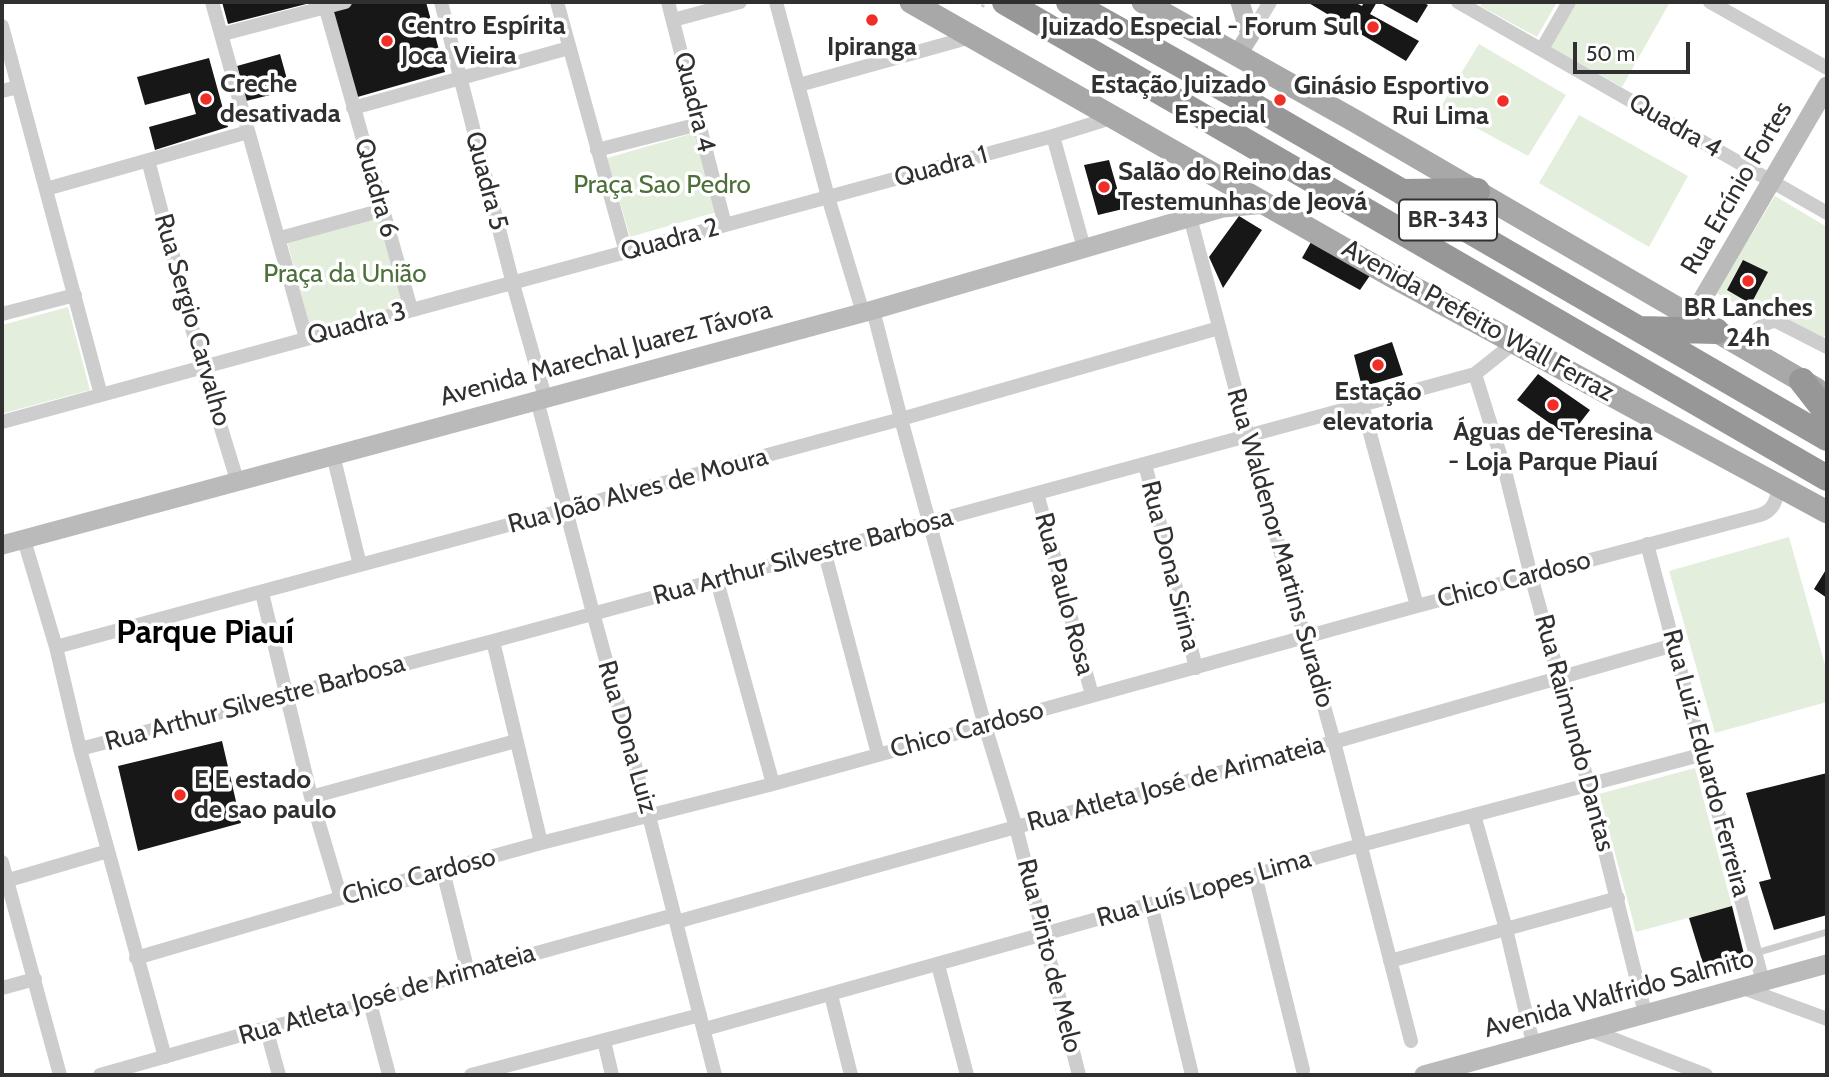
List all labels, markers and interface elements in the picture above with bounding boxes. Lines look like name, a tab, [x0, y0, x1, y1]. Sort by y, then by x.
place label: Centro Espírita Joca Vieira	[401, 10, 566, 72]
place label: Juizado Especial - Forum Sul	[1041, 11, 1359, 43]
marker: Ipiranga	[864, 12, 880, 28]
marker: Juizado Especial - Forum Sul	[1365, 19, 1381, 35]
scale bar	[1577, 28, 1694, 72]
place label: Ipiranga	[827, 31, 917, 63]
marker: Centro Espírita Joca Vieira	[379, 33, 395, 49]
text: 50 m	[1586, 41, 1635, 66]
street label: Quadra 4	[667, 49, 721, 155]
place label: Creche desativada	[220, 68, 341, 130]
place label: Estação Juizado Especial	[1090, 69, 1266, 130]
place label: Ginásio Esportivo Rui Lima	[1294, 70, 1489, 132]
street label: Quadra 4	[1623, 87, 1727, 165]
marker: Creche desativada	[198, 91, 214, 107]
marker: Estação Juizado Especial	[1272, 92, 1288, 108]
marker: Ginásio Esportivo Rui Lima	[1495, 93, 1511, 109]
street label: Rua Ercínio Fortes	[1675, 96, 1799, 280]
street label: Quadra 5	[458, 128, 514, 234]
street label: Quadra 6	[347, 135, 405, 241]
street label: Quadra 1	[891, 140, 991, 194]
place label: Salão do Reino das Testemunhas de Jeová	[1118, 156, 1367, 218]
park label: Praça Sao Pedro	[573, 169, 751, 201]
marker: Salão do Reino das Testemunhas de Jeová	[1096, 179, 1112, 195]
road number: BR-343	[1399, 200, 1497, 240]
street label: Rua Sergio Carvalho	[147, 210, 237, 430]
street label: Quadra 2	[617, 212, 723, 268]
street label: Avenida Prefeito Wall Ferraz	[1336, 233, 1620, 409]
park label: Praça da União	[263, 258, 427, 290]
marker: BR Lanches 24h	[1740, 273, 1756, 289]
place label: BR Lanches 24h	[1683, 292, 1813, 354]
street label: Avenida Marechal Juarez Távora	[437, 295, 775, 413]
street label: Quadra 3	[304, 296, 410, 352]
marker: Estação elevatoria	[1370, 357, 1386, 373]
place label: Estação elevatoria	[1323, 376, 1433, 438]
street label: Rua Waldenor Martins Suradio	[1219, 385, 1341, 711]
marker: Águas de Teresina - Loja Parque Piauí	[1545, 397, 1561, 413]
place label: Águas de Teresina - Loja Parque Piauí	[1448, 416, 1658, 478]
street label: Rua João Alves de Moura	[505, 441, 771, 541]
street label: Rua Dona Sirina	[1134, 478, 1206, 654]
street label: Rua Arthur Silvestre Barbosa	[650, 502, 956, 612]
street label: Rua Paulo Rosa	[1027, 509, 1101, 679]
street label: Chico Cardoso	[1434, 545, 1594, 615]
street label: Rua Raimundo Dantas	[1527, 611, 1621, 855]
district label: Parque Piauí	[116, 613, 294, 653]
street label: Rua Luiz Eduardo Ferreira	[1655, 626, 1757, 900]
street label: Rua Arthur Silvestre Barbosa	[102, 648, 408, 758]
street label: Rua Dona Luiz	[590, 657, 664, 817]
street label: Chico Cardoso	[887, 695, 1047, 765]
street label: Rua Atleta José de Arimateia	[1024, 729, 1328, 839]
place label: E E estado de sao paulo	[194, 764, 336, 826]
marker: E E estado de sao paulo	[172, 787, 188, 803]
street label: Chico Cardoso	[339, 842, 499, 912]
street label: Rua Luís Lopes Lima	[1093, 844, 1315, 934]
street label: Rua Pinto de Melo	[1010, 856, 1088, 1056]
street label: Rua Atleta José de Arimateia	[235, 938, 539, 1052]
street label: Avenida Walfrido Salmito	[1481, 943, 1757, 1045]

